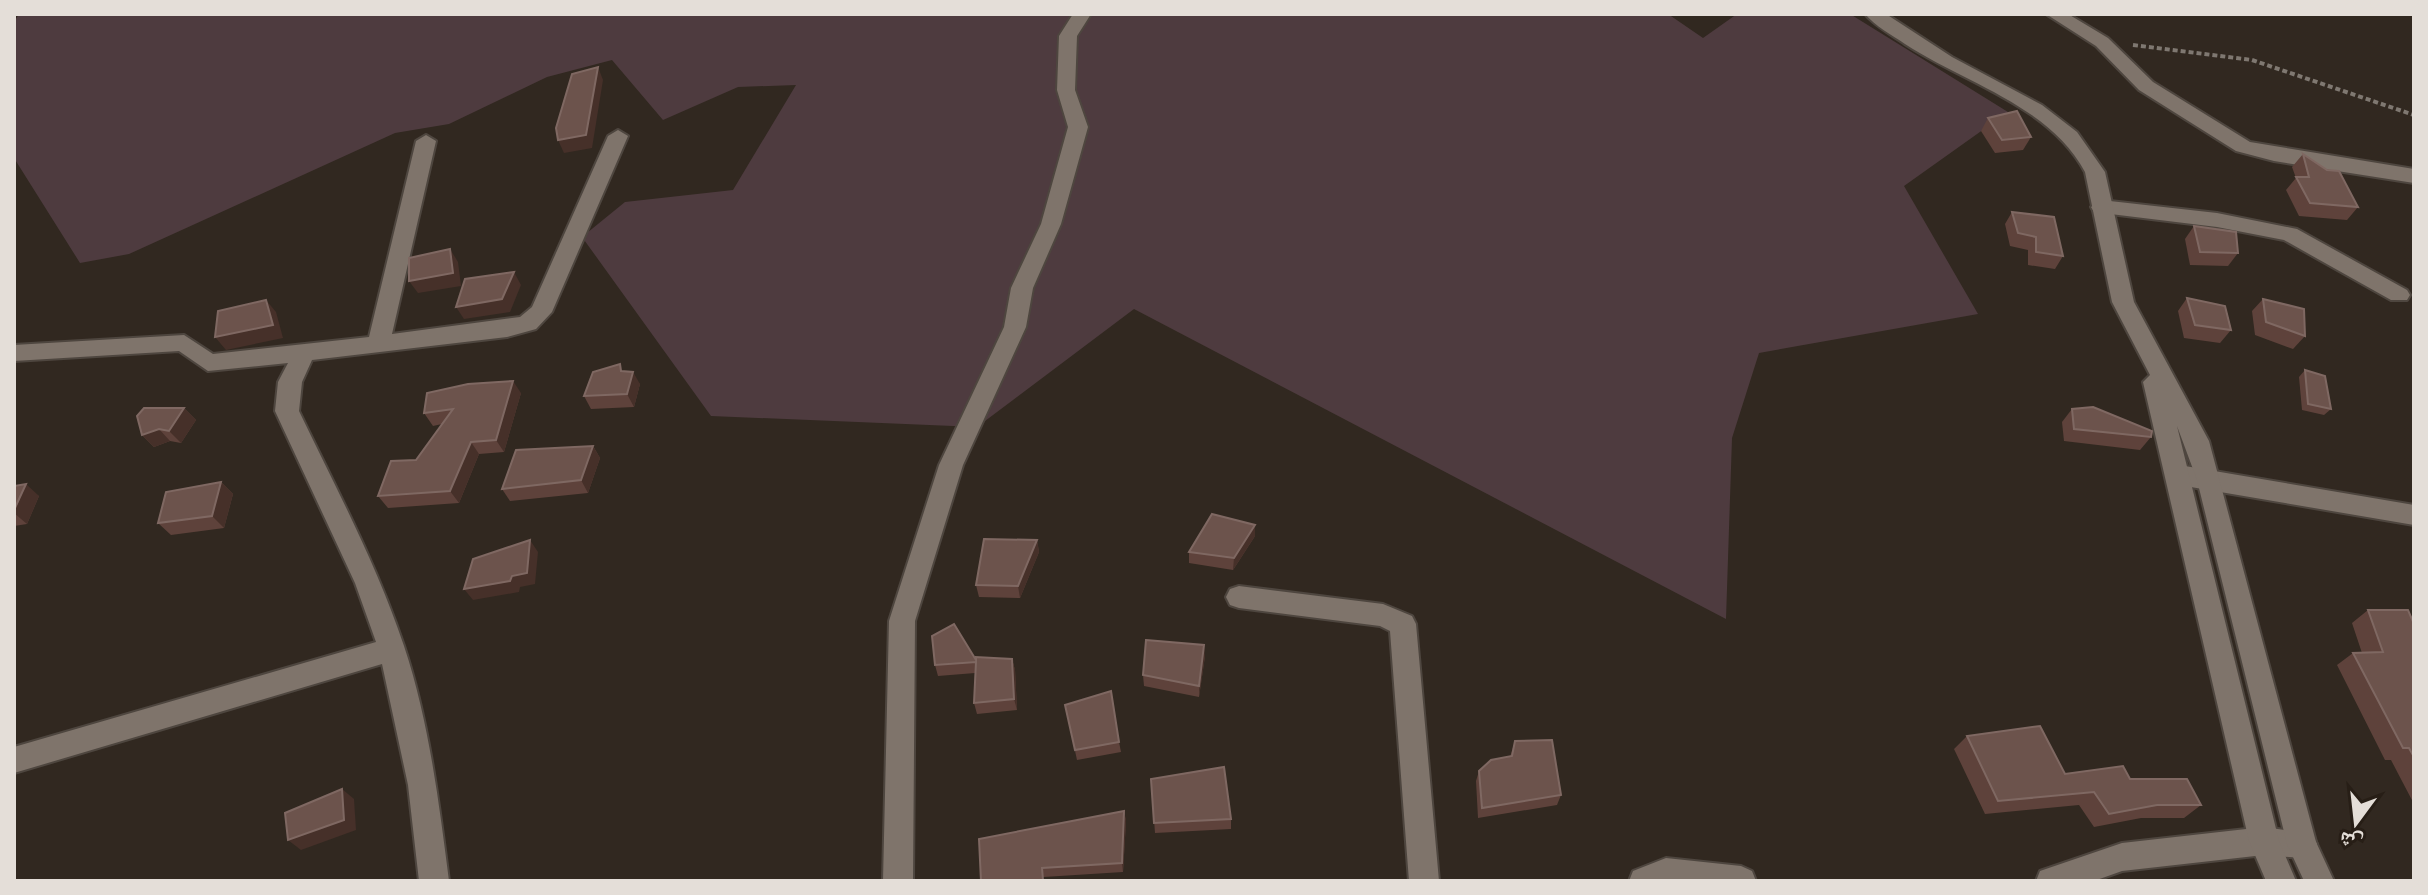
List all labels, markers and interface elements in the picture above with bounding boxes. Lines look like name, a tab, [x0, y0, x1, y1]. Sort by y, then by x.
north arrow	[2316, 783, 2396, 863]
text: ش	[2336, 824, 2366, 860]

